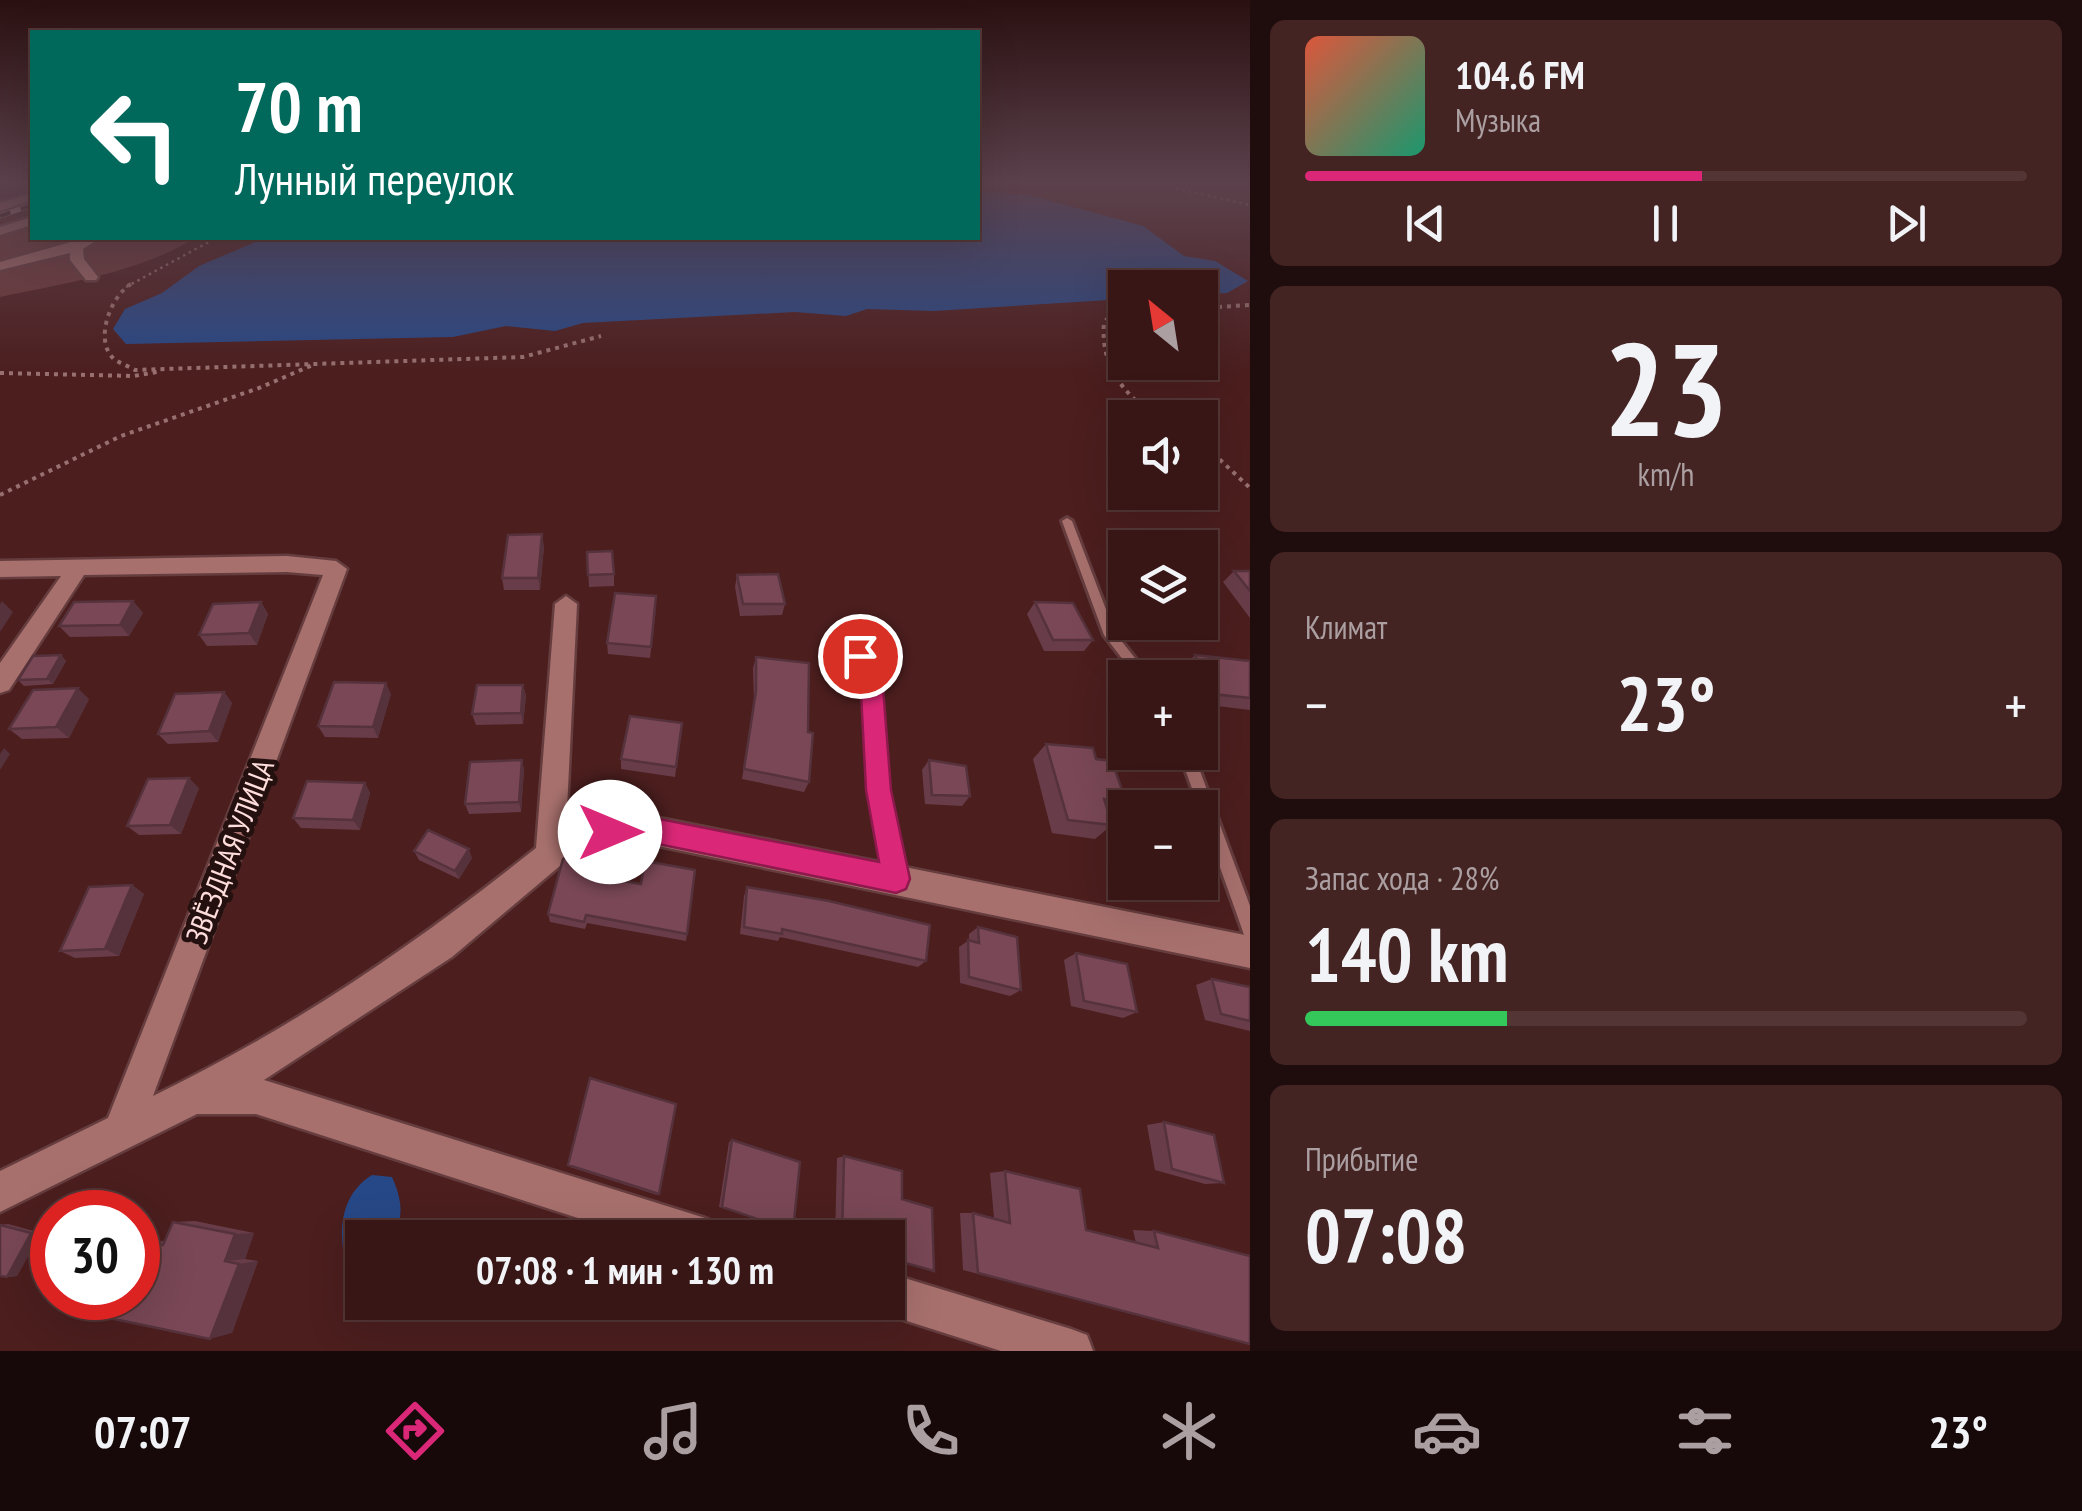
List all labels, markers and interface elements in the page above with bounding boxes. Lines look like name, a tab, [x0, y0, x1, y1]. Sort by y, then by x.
text: 104.6 FM	[1455, 50, 1585, 99]
text: 70 m	[235, 61, 363, 151]
icon: left	[70, 70, 200, 200]
text: Музыка	[1455, 99, 1541, 141]
text: Лунный переулок	[235, 149, 514, 207]
icon: previous	[1398, 196, 1453, 251]
icon: pause	[1638, 196, 1693, 251]
icon: next	[1879, 196, 1934, 251]
north arrow	[1108, 270, 1218, 380]
map controls	[1108, 270, 1218, 900]
text: 23	[1604, 304, 1728, 472]
button: sound	[1108, 400, 1218, 510]
text: km/h	[1638, 453, 1694, 495]
button: layers	[1108, 530, 1218, 640]
text: Климат	[1305, 606, 1387, 648]
pin	[818, 614, 903, 699]
icon: arrive	[833, 629, 888, 684]
text: 23°	[1616, 655, 1716, 752]
button: +	[1108, 660, 1218, 770]
text: −	[1305, 669, 1328, 740]
text: +	[2004, 669, 2027, 740]
street label: ЗВЁЗДНАЯ УЛИЦА	[176, 753, 282, 949]
position arrow	[558, 780, 662, 884]
button: −	[1108, 790, 1218, 900]
text: Запас хода · 28%	[1305, 857, 1499, 899]
text: 140 km	[1305, 906, 1509, 1003]
text: Прибытие	[1305, 1138, 1418, 1180]
text: 07:08	[1305, 1187, 1467, 1284]
speed limit sign: 30	[30, 1190, 160, 1320]
text: 07:08 · 1 мин · 130 m	[476, 1245, 774, 1294]
icon: directions	[380, 1396, 450, 1466]
icon: music	[638, 1396, 708, 1466]
icon: phone	[896, 1396, 966, 1466]
icon: climate	[1154, 1396, 1224, 1466]
icon: car	[1412, 1396, 1482, 1466]
icon: filters	[1670, 1396, 1740, 1466]
text: 07:07	[94, 1402, 191, 1460]
text: 23°	[1929, 1402, 1988, 1460]

